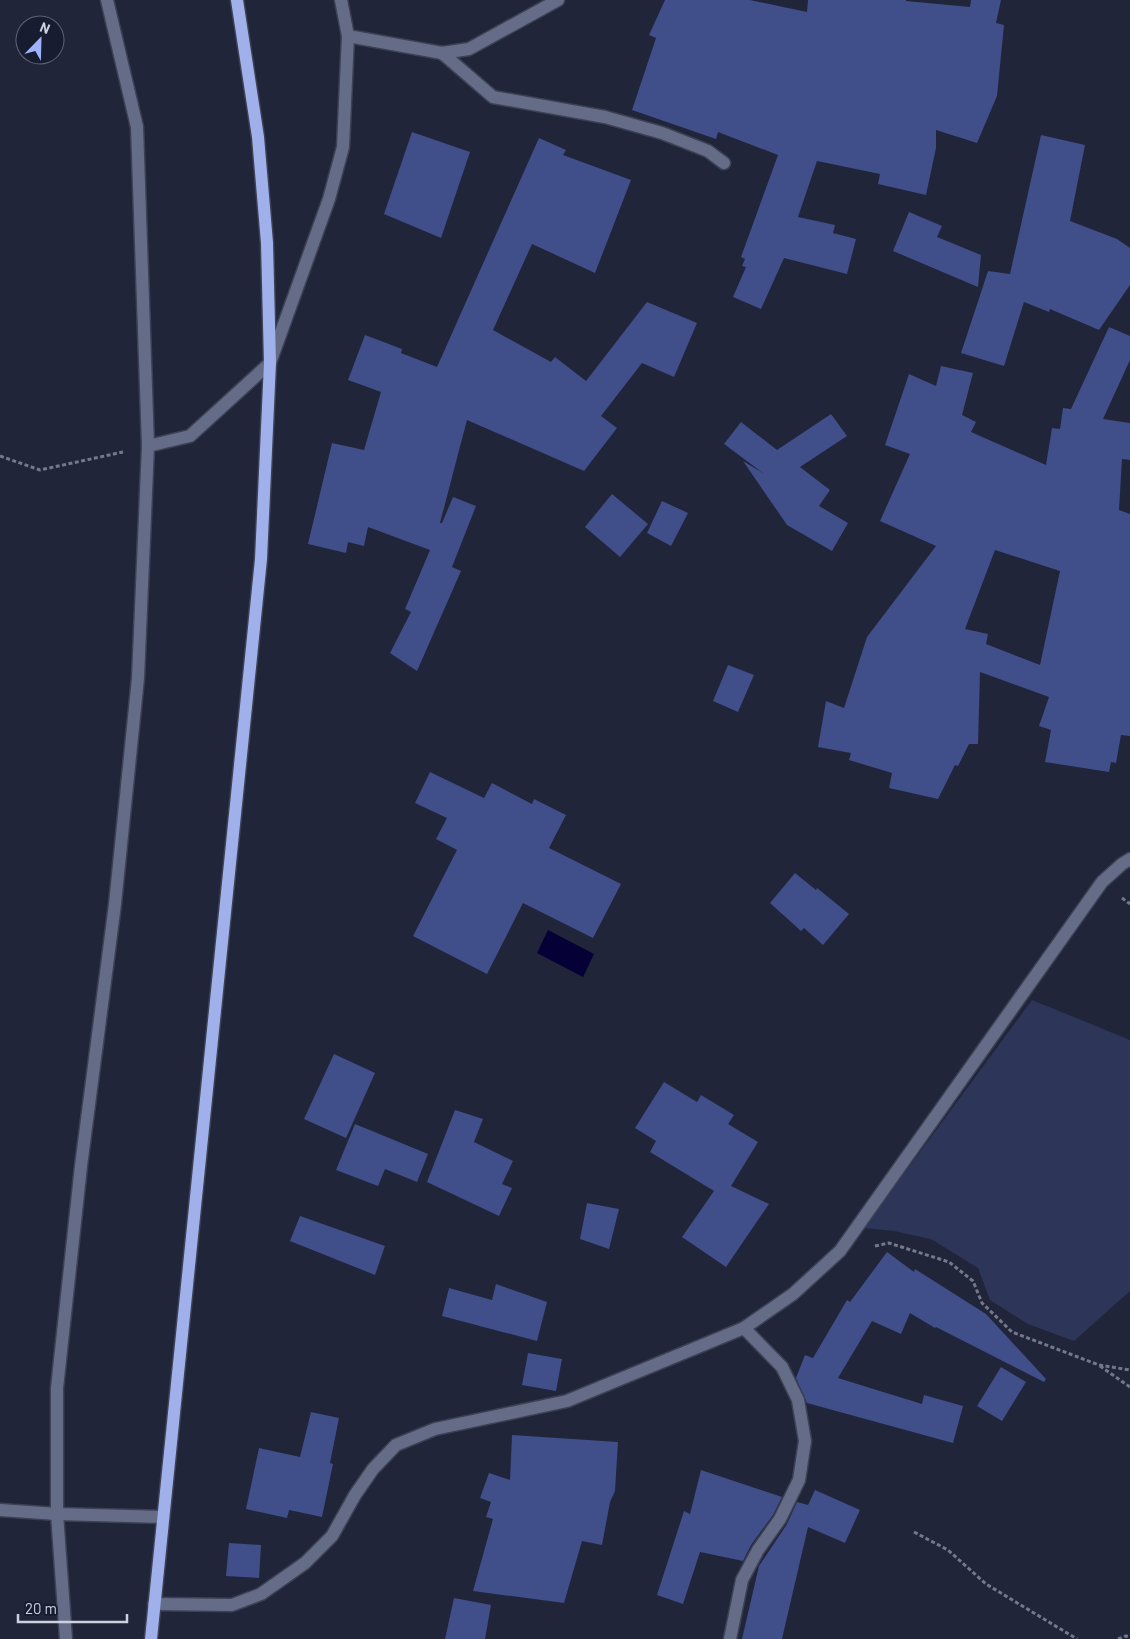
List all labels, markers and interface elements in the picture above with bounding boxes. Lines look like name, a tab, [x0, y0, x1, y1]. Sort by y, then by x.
north arrow	[15, 15, 65, 65]
text: N	[38, 18, 53, 37]
scale bar	[18, 1592, 126, 1624]
text: 20 m	[25, 1599, 57, 1617]

